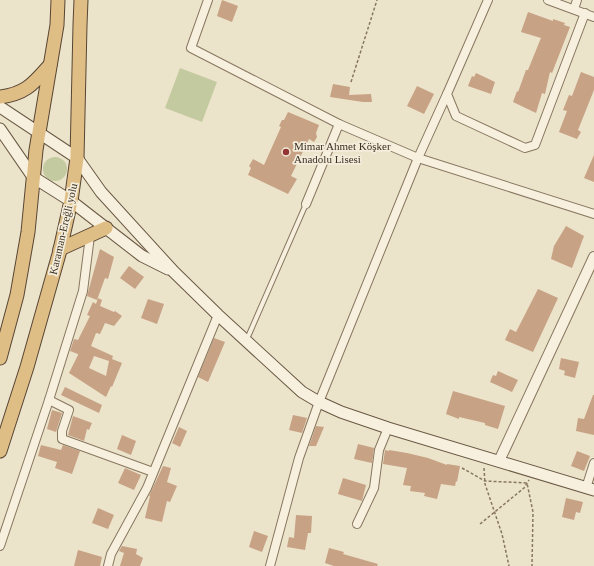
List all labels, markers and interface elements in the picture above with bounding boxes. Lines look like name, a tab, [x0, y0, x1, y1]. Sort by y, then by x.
place label: Mimar Ahmet Köşker Anadolu Lisesi	[294, 140, 391, 165]
marker: Mimar Ahmet Köşker Anadolu Lisesi	[281, 147, 291, 157]
street label: Karaman-Ereğli yolu	[47, 182, 79, 276]

